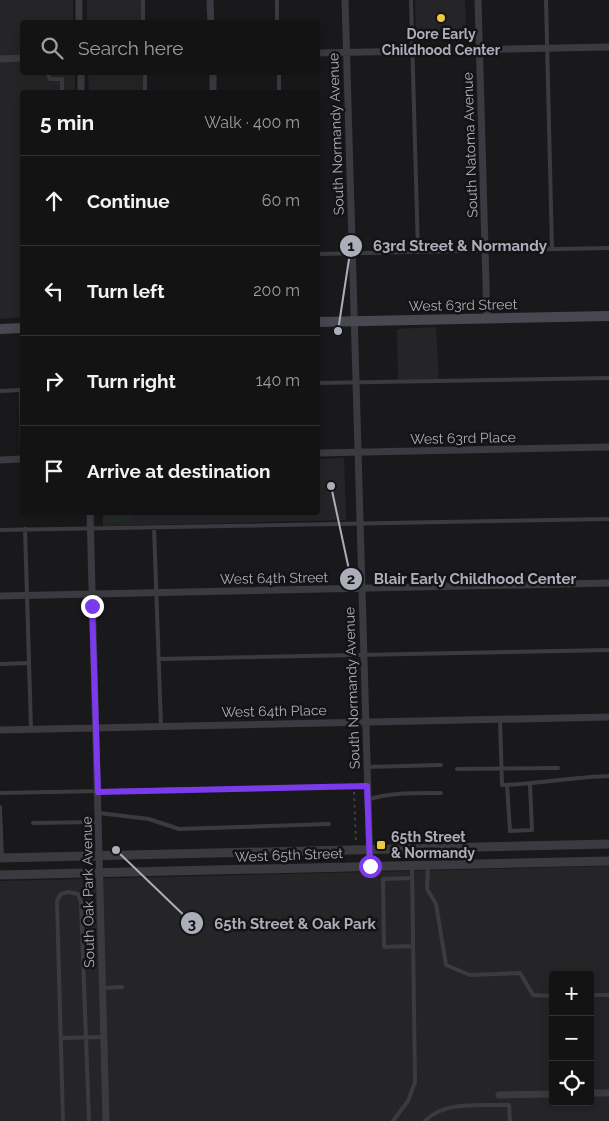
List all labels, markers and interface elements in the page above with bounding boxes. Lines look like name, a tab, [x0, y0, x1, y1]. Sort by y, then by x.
marker: Dore Early Childhood Center	[435, 12, 447, 24]
search box	[20, 20, 320, 75]
place label: Dore Early Childhood Center	[382, 26, 501, 58]
icon: search	[38, 34, 66, 62]
text: Search here	[78, 37, 184, 59]
street label: South Normandy Avenue	[325, 53, 347, 215]
street label: South Natoma Avenue	[459, 72, 481, 218]
text: 5 min	[40, 110, 94, 135]
text: Walk · 400 m	[204, 113, 300, 132]
icon: ahead	[40, 187, 68, 215]
text: Continue	[87, 190, 170, 212]
text: 60 m	[262, 191, 300, 210]
callout: 63rd Street & Normandy	[338, 231, 558, 261]
text: 1	[347, 237, 355, 255]
text: 63rd Street & Normandy	[373, 237, 548, 255]
icon: left	[40, 277, 68, 305]
text: Turn left	[87, 280, 164, 302]
text: 200 m	[253, 281, 300, 300]
street label: West 63rd Street	[409, 296, 518, 314]
icon: right	[40, 367, 68, 395]
text: Turn right	[87, 370, 176, 392]
text: 140 m	[256, 371, 300, 390]
street label: West 63rd Place	[410, 429, 516, 447]
icon: arrive	[40, 457, 68, 485]
text: Arrive at destination	[87, 460, 271, 482]
callout: Blair Early Childhood Center	[339, 564, 587, 594]
street label: West 64th Street	[220, 569, 329, 587]
text: 2	[347, 570, 355, 588]
text: Blair Early Childhood Center	[374, 570, 576, 588]
route end	[81, 595, 104, 618]
street label: South Normandy Avenue	[341, 607, 363, 769]
street label: West 64th Place	[221, 702, 327, 720]
street label: South Oak Park Avenue	[79, 816, 97, 968]
place label: 65th Street & Normandy	[391, 829, 475, 861]
marker: 65th Street & Normandy	[375, 839, 387, 851]
street label: West 65th Street	[235, 845, 344, 865]
route start	[359, 855, 382, 878]
callout: 65th Street & Oak Park	[180, 908, 386, 938]
text: 3	[188, 915, 196, 933]
text: 65th Street & Oak Park	[214, 915, 376, 933]
map controls	[549, 971, 594, 1106]
button: +	[549, 971, 594, 1016]
button: −	[549, 1016, 594, 1061]
button: locate	[549, 1061, 594, 1106]

